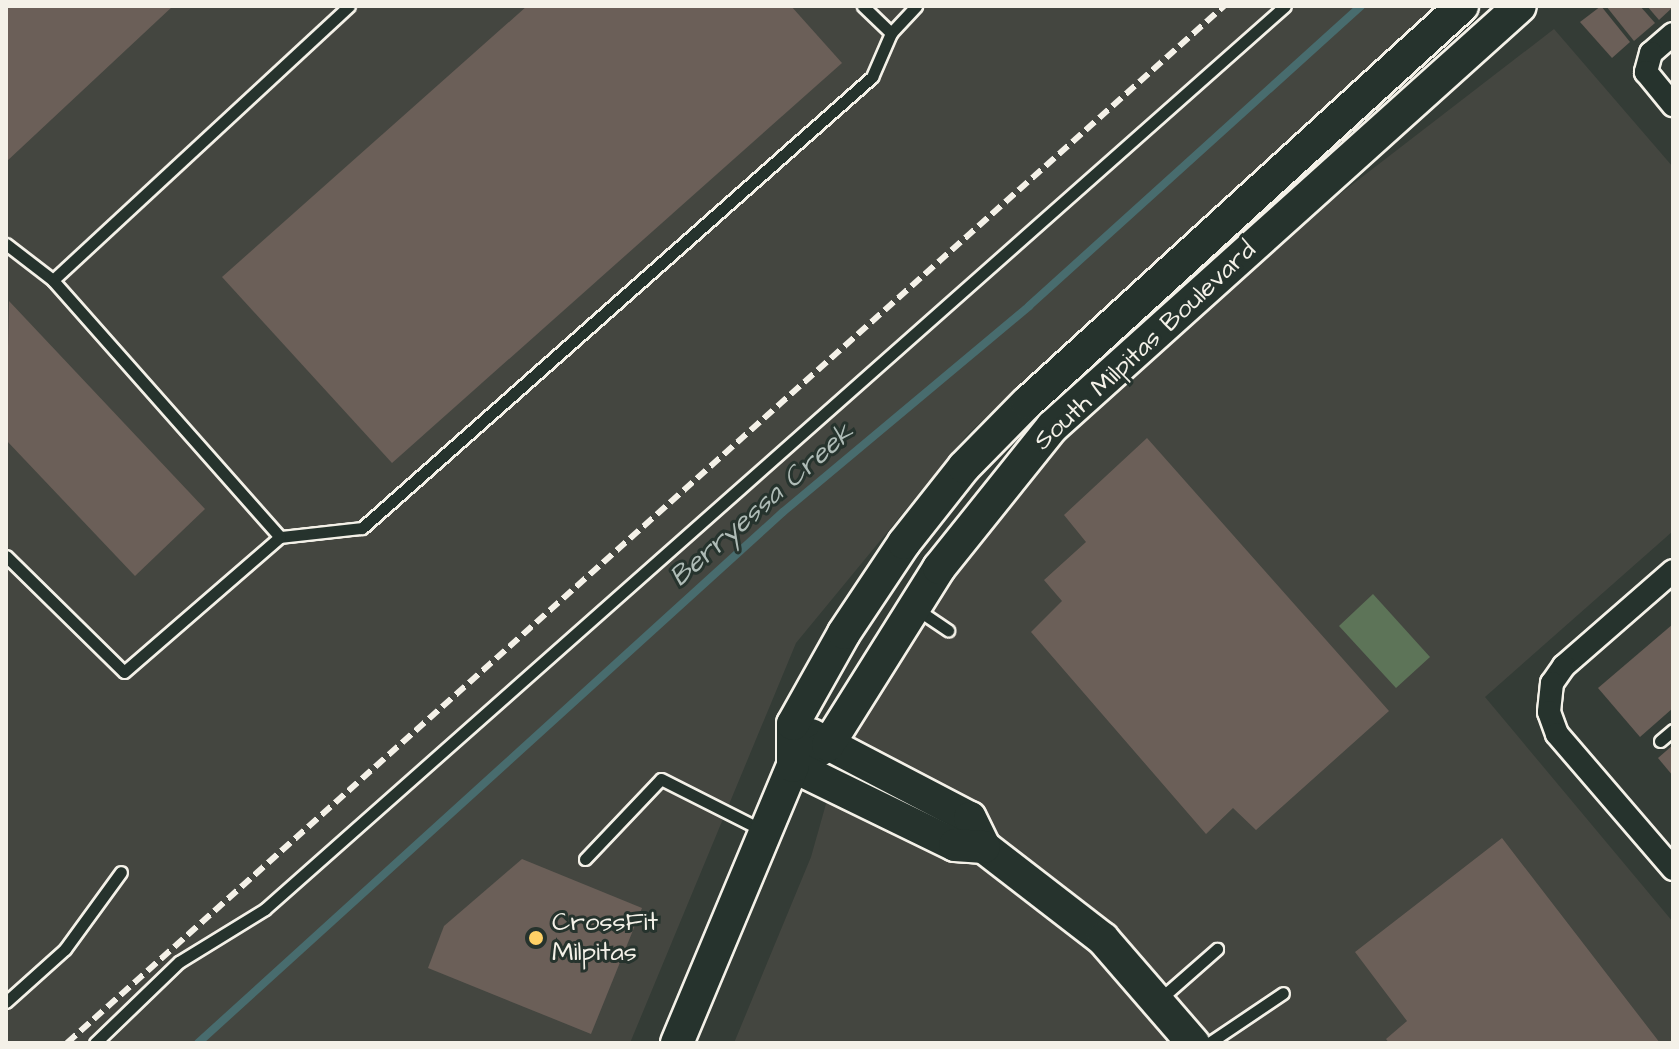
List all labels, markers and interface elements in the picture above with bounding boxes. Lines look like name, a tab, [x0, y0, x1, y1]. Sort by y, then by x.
street label: South Milpitas Boulevard	[1027, 235, 1263, 457]
water label: Berryessa Creek	[663, 416, 861, 594]
place label: CrossFit Milpitas	[552, 907, 658, 968]
marker: CrossFit Milpitas	[527, 929, 545, 947]

